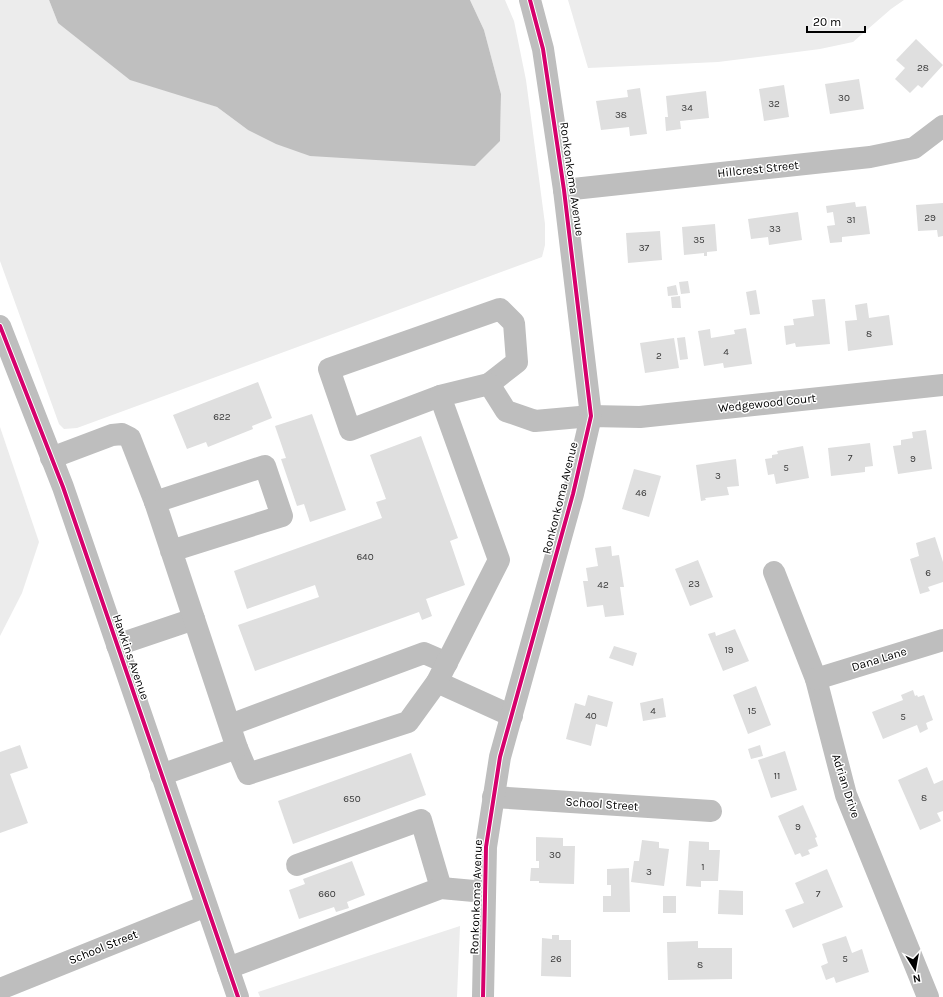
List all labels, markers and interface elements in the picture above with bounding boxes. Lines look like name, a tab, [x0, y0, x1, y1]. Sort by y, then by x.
scale bar	[807, 8, 865, 34]
text: 20 m	[813, 15, 841, 29]
house number: 28	[917, 62, 929, 74]
house number: 30	[838, 92, 850, 104]
house number: 32	[768, 98, 780, 110]
house number: 34	[681, 102, 693, 114]
house number: 38	[615, 109, 627, 121]
street label: Ronkonkoma Avenue	[557, 121, 587, 237]
street label: Hillcrest Street	[717, 158, 800, 180]
house number: 29	[924, 212, 936, 224]
house number: 31	[846, 214, 856, 226]
house number: 33	[769, 223, 781, 235]
house number: 35	[693, 234, 705, 246]
house number: 37	[639, 242, 650, 254]
house number: 8	[866, 328, 872, 340]
house number: 4	[723, 346, 729, 358]
house number: 2	[656, 350, 662, 362]
street label: Wedgewood Court	[717, 391, 817, 415]
house number: 622	[213, 411, 231, 423]
street label: Ronkonkoma Avenue	[539, 440, 581, 556]
house number: 7	[848, 452, 853, 464]
house number: 9	[910, 453, 916, 465]
house number: 5	[783, 462, 789, 474]
house number: 3	[715, 470, 721, 482]
house number: 46	[635, 487, 647, 499]
house number: 640	[356, 551, 374, 563]
house number: 6	[925, 567, 931, 579]
house number: 23	[688, 578, 700, 590]
house number: 42	[597, 579, 609, 591]
street label: Hawkins Avenue	[110, 612, 152, 702]
house number: 19	[724, 644, 734, 656]
street label: Dana Lane	[850, 644, 908, 674]
house number: 4	[650, 705, 656, 717]
house number: 15	[748, 705, 757, 717]
house number: 40	[585, 710, 597, 722]
house number: 5	[900, 711, 906, 723]
street label: Adrian Drive	[829, 752, 863, 820]
house number: 11	[774, 770, 780, 782]
house number: 8	[921, 792, 927, 804]
house number: 650	[343, 793, 361, 805]
street label: School Street	[565, 794, 639, 814]
house number: 9	[795, 821, 801, 833]
street label: Ronkonkoma Avenue	[467, 839, 485, 955]
house number: 30	[549, 849, 561, 861]
house number: 1	[701, 861, 705, 873]
house number: 3	[646, 866, 652, 878]
house number: 660	[318, 888, 336, 900]
house number: 7	[816, 888, 821, 900]
street label: School Street	[67, 927, 140, 967]
north arrow	[895, 949, 935, 989]
house number: 26	[550, 953, 562, 965]
house number: 5	[842, 953, 848, 965]
house number: 8	[697, 959, 703, 971]
text: N	[912, 971, 922, 985]

